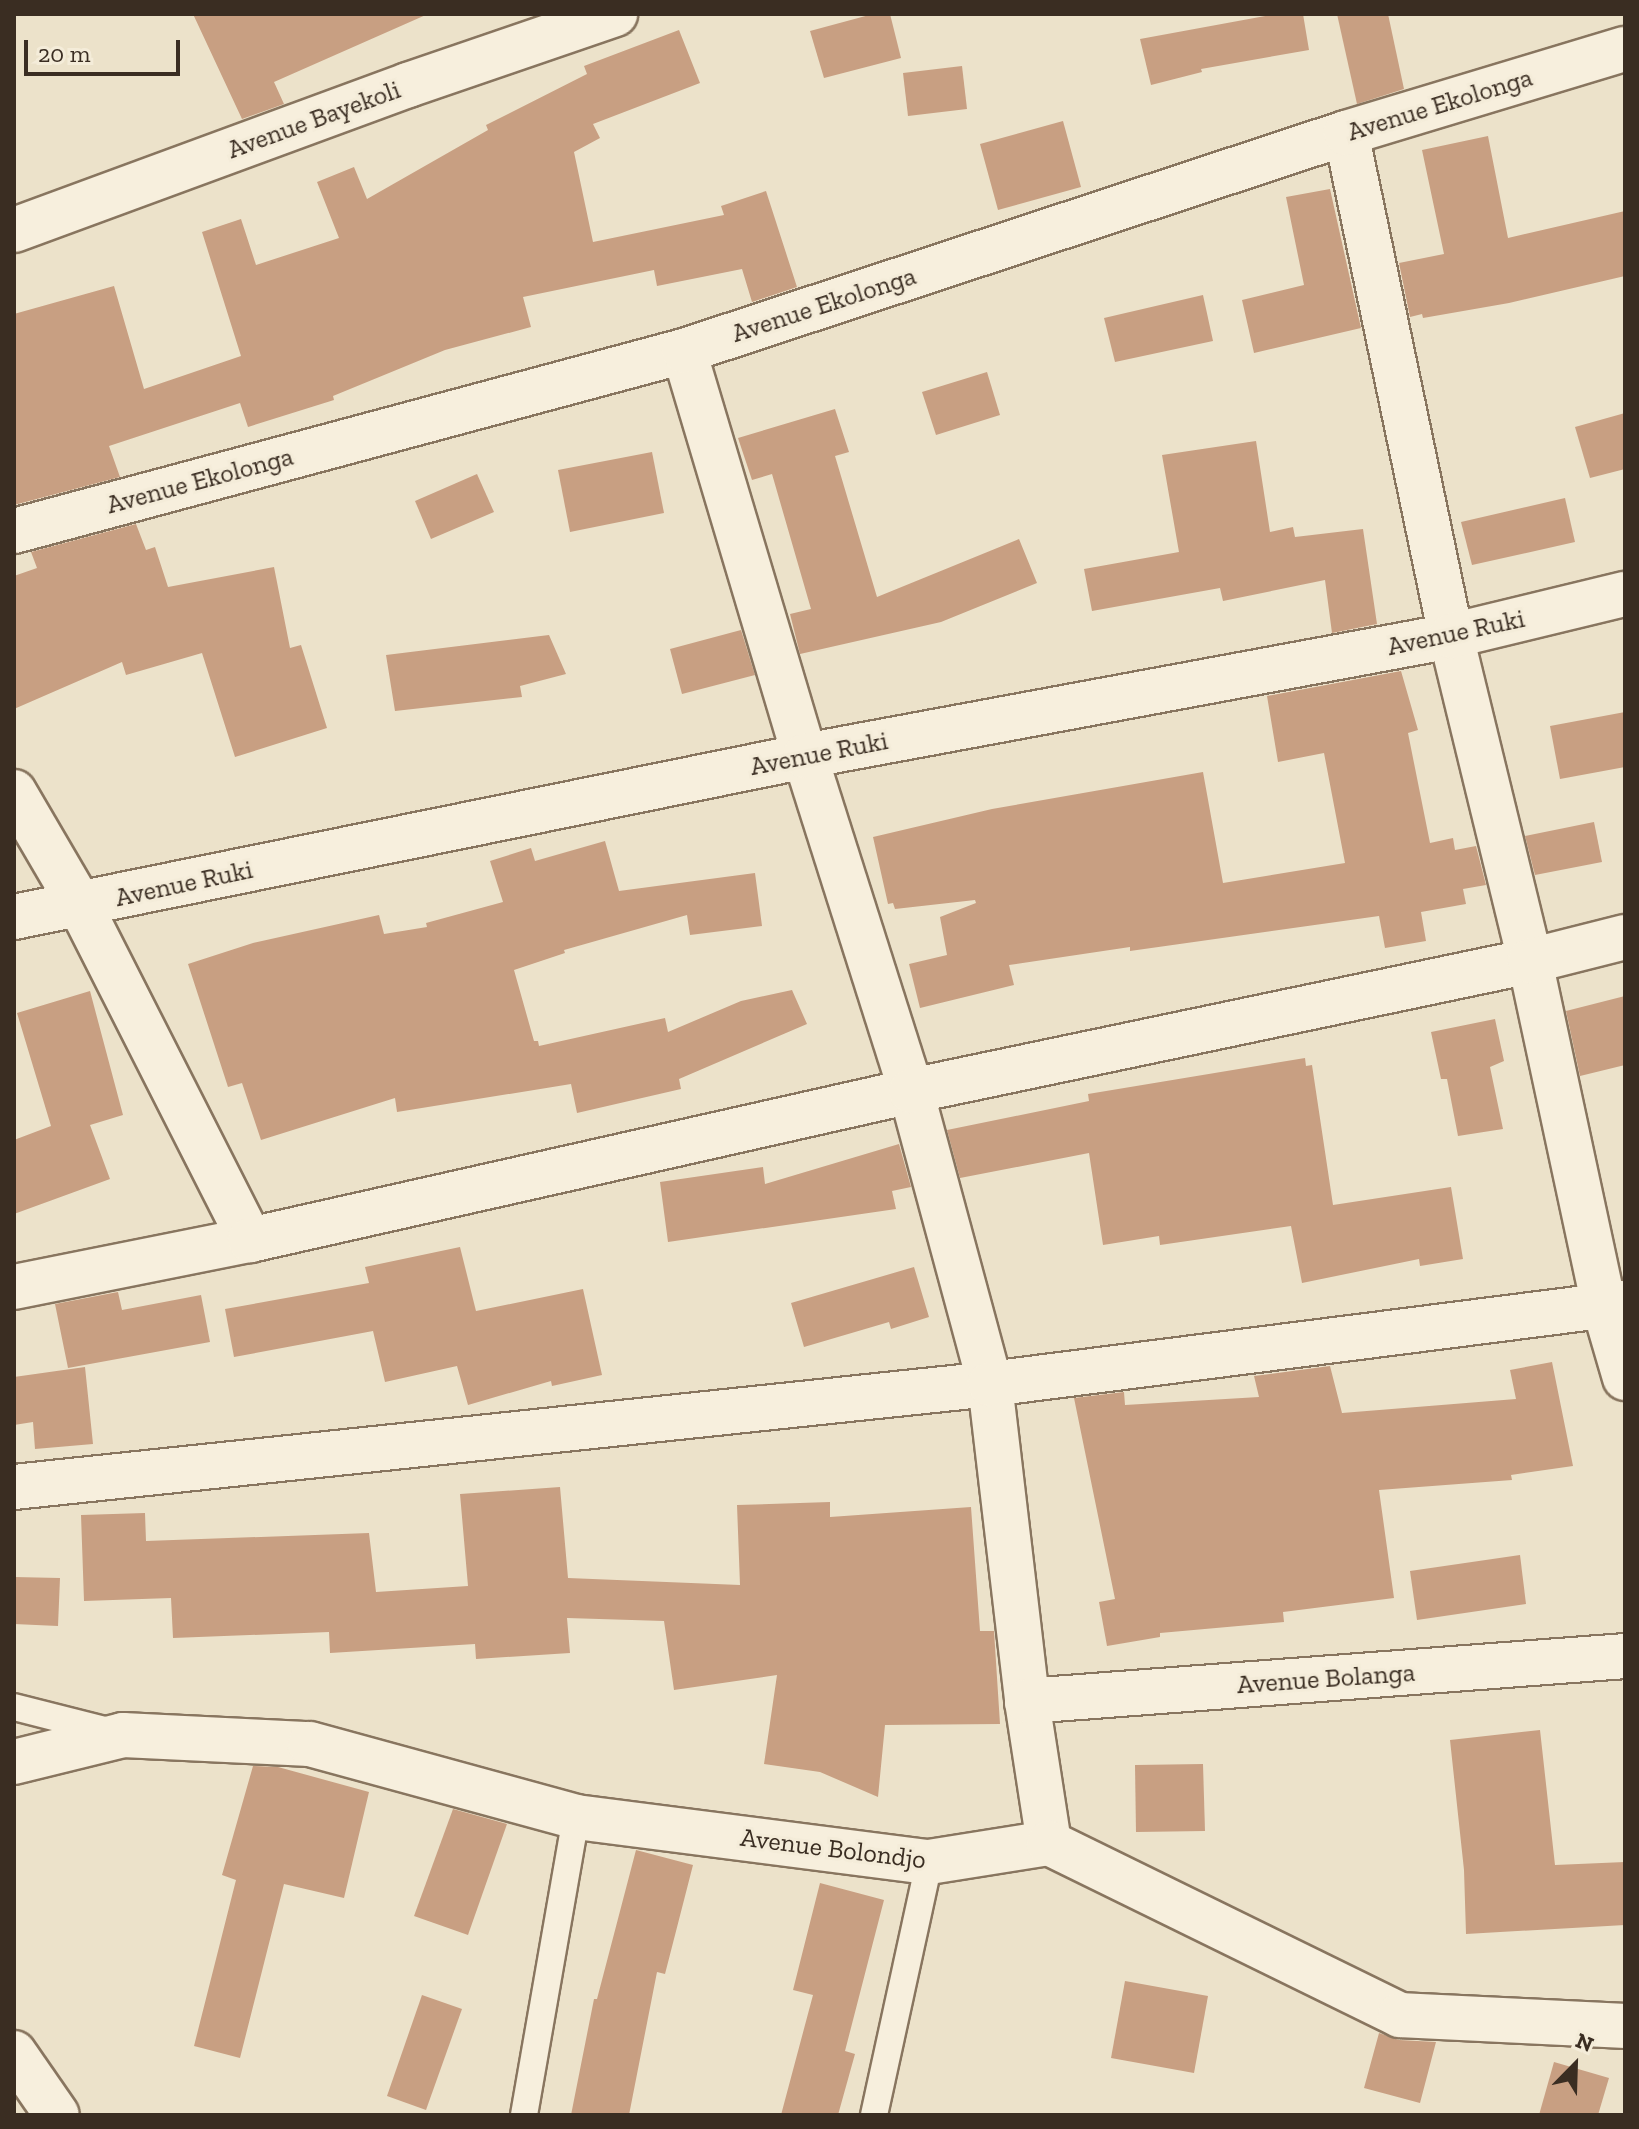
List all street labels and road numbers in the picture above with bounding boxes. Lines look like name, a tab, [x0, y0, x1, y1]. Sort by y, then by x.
street label: Avenue Ekolonga	[1344, 62, 1536, 148]
street label: Avenue Bayekoli	[223, 74, 405, 166]
street label: Avenue Ekolonga	[728, 261, 920, 349]
street label: Avenue Ekolonga	[103, 441, 297, 521]
street label: Avenue Ruki	[1384, 603, 1528, 663]
street label: Avenue Ruki	[747, 725, 891, 783]
street label: Avenue Ruki	[112, 854, 256, 914]
street label: Avenue Bolanga	[1236, 1657, 1416, 1701]
street label: Avenue Bolondjo	[738, 1822, 928, 1876]

